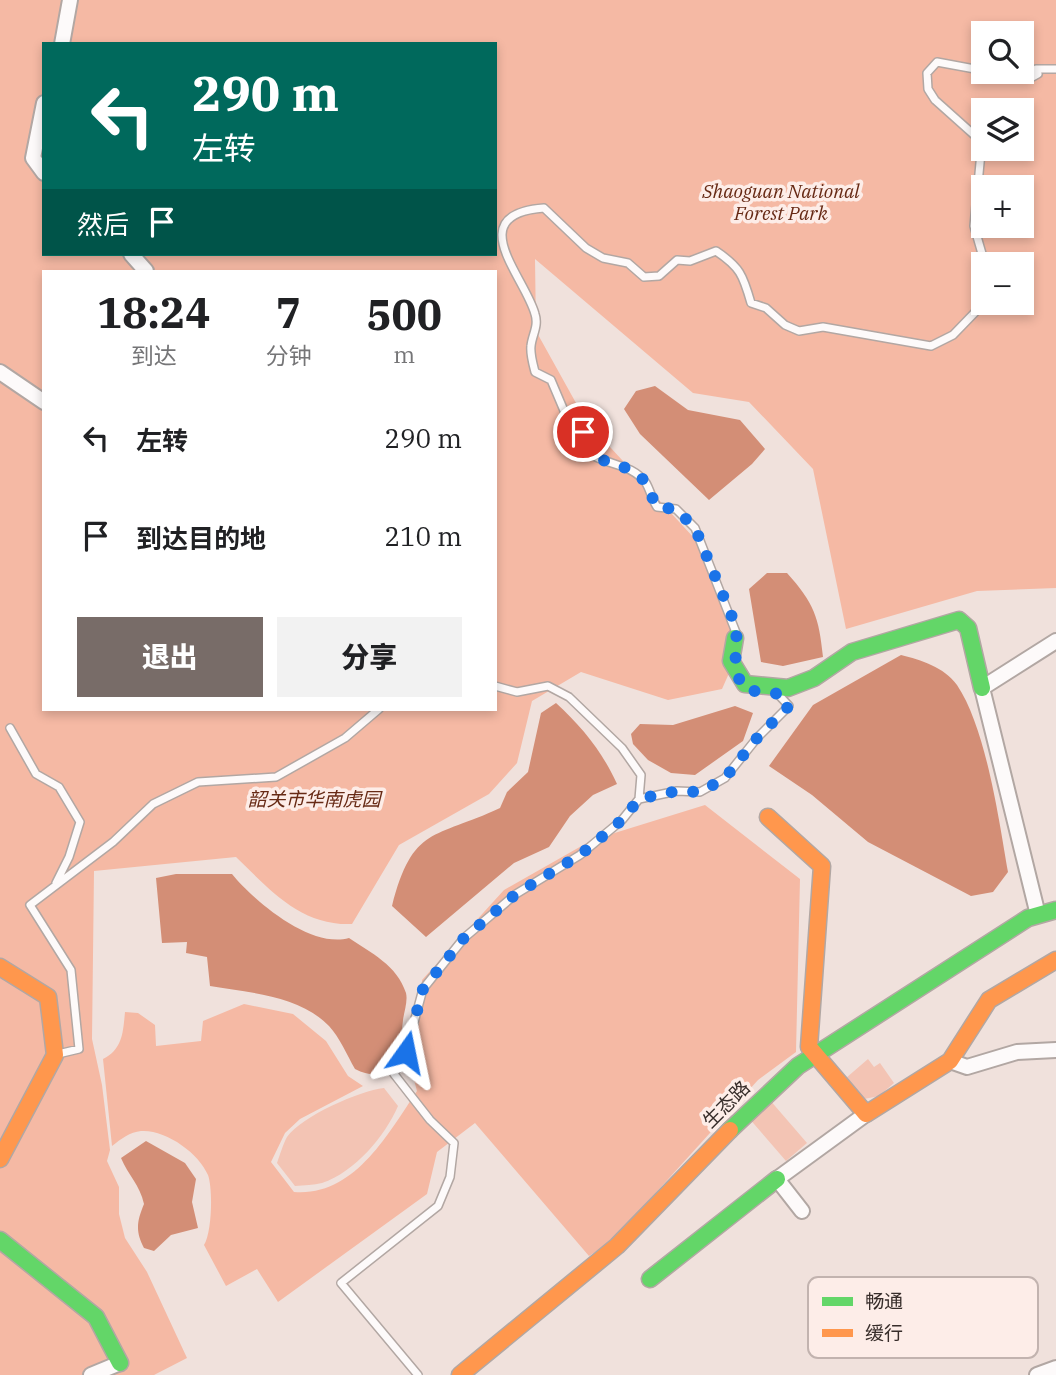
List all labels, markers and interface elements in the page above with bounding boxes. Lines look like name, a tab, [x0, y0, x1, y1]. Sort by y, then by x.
map controls	[971, 21, 1034, 315]
button: search	[971, 21, 1034, 84]
text: 290 m	[192, 61, 339, 124]
icon: left	[77, 70, 168, 161]
button: layers	[971, 98, 1034, 161]
text: 左转	[192, 127, 256, 169]
button: +	[971, 175, 1034, 238]
park label: Shaoguan National Forest Park	[701, 179, 860, 225]
icon: arrive	[143, 203, 181, 241]
text: 然后	[77, 207, 129, 241]
button: −	[971, 252, 1034, 315]
text: 18:24	[97, 285, 210, 340]
text: 7	[276, 285, 301, 340]
text: 500	[366, 287, 442, 342]
text: m	[393, 339, 415, 369]
text: 到达	[131, 340, 177, 370]
text: 分钟	[265, 340, 311, 370]
pin	[553, 402, 613, 462]
icon: arrive	[564, 413, 602, 451]
icon: left	[77, 419, 115, 457]
text: 290 m	[384, 421, 462, 455]
text: 左转	[136, 423, 188, 457]
icon: arrive	[77, 517, 115, 555]
text: 210 m	[384, 519, 462, 553]
text: 到达目的地	[136, 521, 266, 555]
button: 退出	[77, 617, 263, 697]
button: 分享	[277, 617, 462, 697]
park label: 韶关市华南虎园	[247, 787, 383, 811]
position arrow	[369, 1015, 443, 1089]
street label: 生态路	[697, 1075, 755, 1133]
legend	[808, 1277, 1038, 1358]
text: 畅通	[865, 1289, 903, 1313]
text: 缓行	[865, 1321, 903, 1345]

